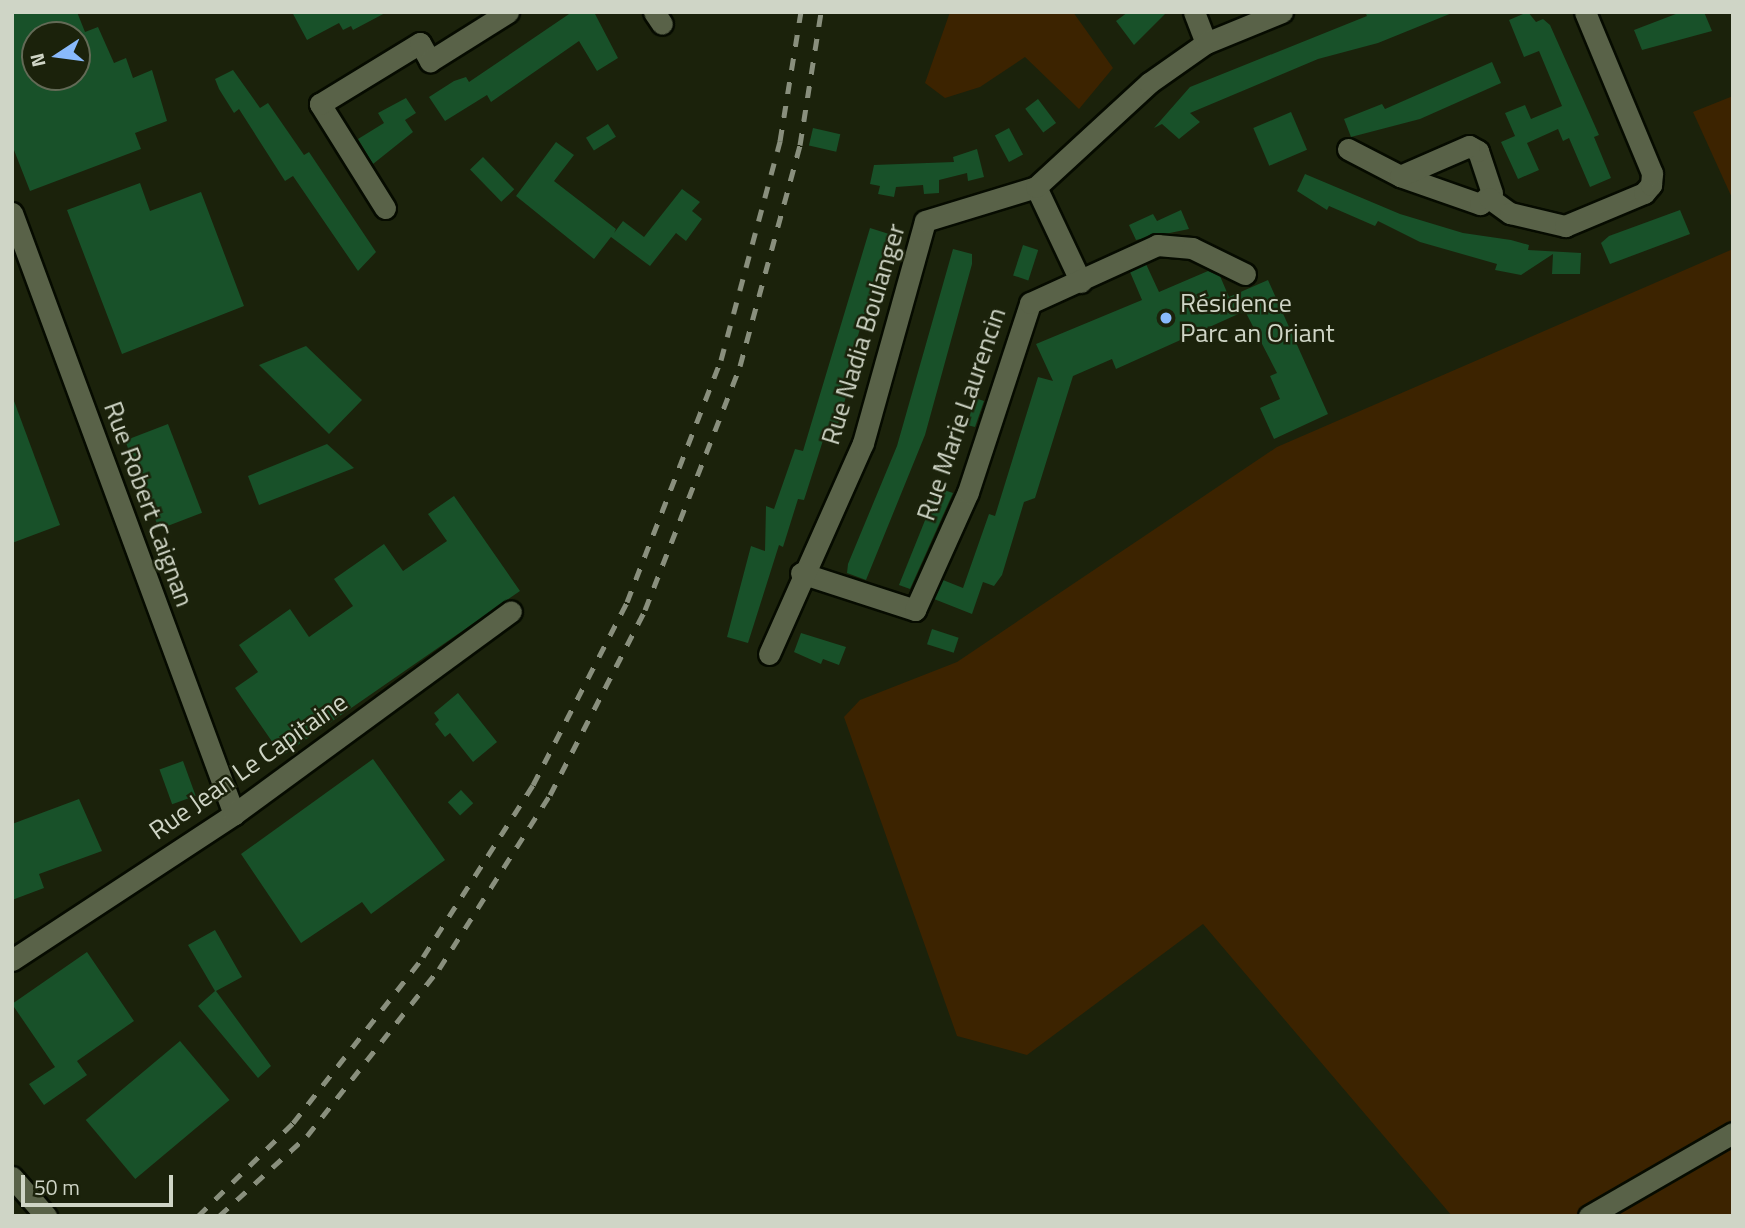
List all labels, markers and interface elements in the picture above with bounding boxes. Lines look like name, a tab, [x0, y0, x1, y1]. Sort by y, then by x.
north arrow	[21, 21, 91, 91]
text: N	[21, 51, 53, 70]
street label: Rue Nadia Boulanger	[815, 220, 911, 448]
place label: Résidence Parc an Oriant	[1180, 287, 1335, 348]
street label: Rue Marie Laurencin	[910, 303, 1012, 525]
marker: Résidence Parc an Oriant	[1158, 310, 1174, 326]
street label: Rue Robert Caignan	[97, 397, 201, 611]
street label: Rue Jean Le Capitaine	[143, 686, 353, 846]
scale bar	[24, 1162, 177, 1206]
text: 50 m	[34, 1171, 80, 1203]

